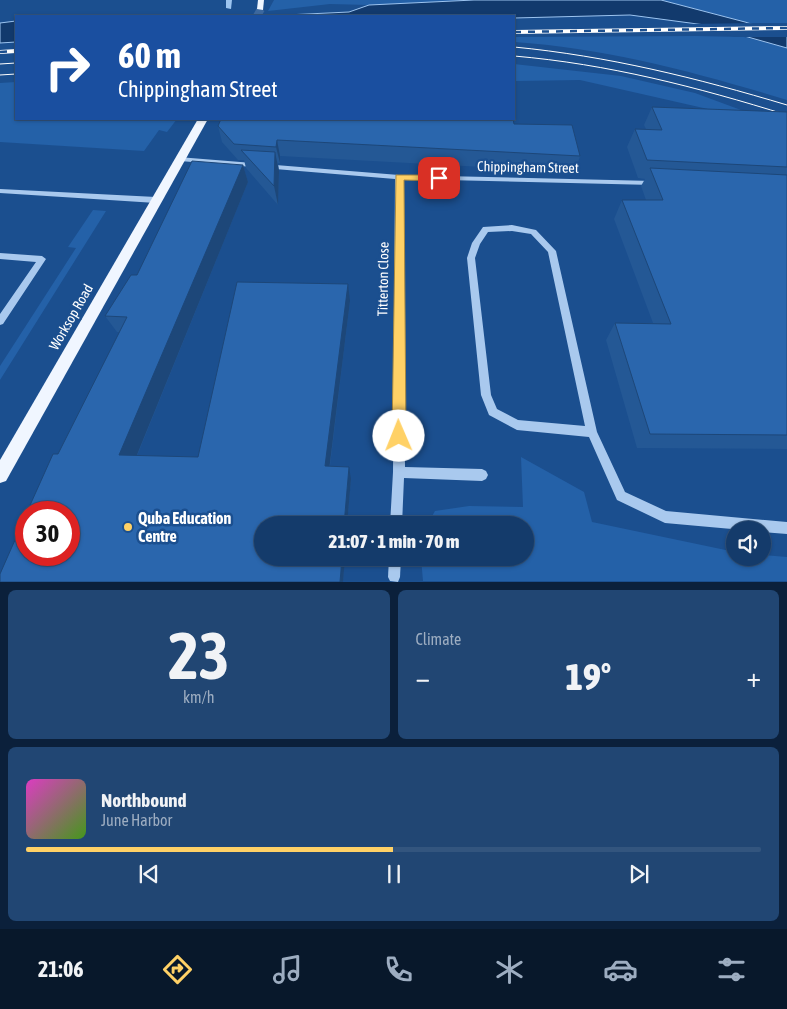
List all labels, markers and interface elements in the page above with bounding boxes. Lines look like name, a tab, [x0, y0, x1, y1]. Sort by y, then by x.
icon: right	[35, 35, 100, 100]
text: 60 m	[118, 35, 181, 75]
text: Chippingham Street	[118, 76, 278, 102]
pin	[418, 157, 460, 199]
street label: Chippingham Street	[477, 158, 579, 176]
icon: arrive	[425, 164, 453, 192]
street label: Titterton Close	[374, 242, 392, 316]
street label: Worksop Road	[46, 281, 96, 353]
position arrow	[372, 409, 424, 461]
speed limit sign: 30	[15, 501, 80, 566]
place label: Quba Education Centre	[138, 509, 232, 545]
marker: Quba Education Centre	[122, 521, 134, 533]
map controls	[726, 521, 771, 566]
button: sound	[726, 521, 771, 566]
text: 21:07 · 1 min · 70 m	[329, 530, 459, 552]
text: 23	[168, 618, 229, 693]
text: Climate	[416, 630, 461, 648]
text: 19°	[565, 655, 611, 698]
text: −	[416, 661, 430, 693]
text: +	[746, 661, 761, 693]
text: km/h	[183, 688, 215, 706]
text: Northbound	[101, 789, 187, 811]
text: June Harbor	[101, 811, 172, 829]
icon: previous	[135, 860, 163, 888]
icon: pause	[380, 860, 408, 888]
icon: next	[625, 860, 653, 888]
icon: directions	[160, 952, 195, 987]
icon: music	[270, 952, 305, 987]
icon: phone	[381, 952, 416, 987]
icon: climate	[492, 952, 527, 987]
icon: car	[603, 952, 638, 987]
icon: filters	[714, 952, 749, 987]
text: 21:06	[38, 956, 84, 982]

